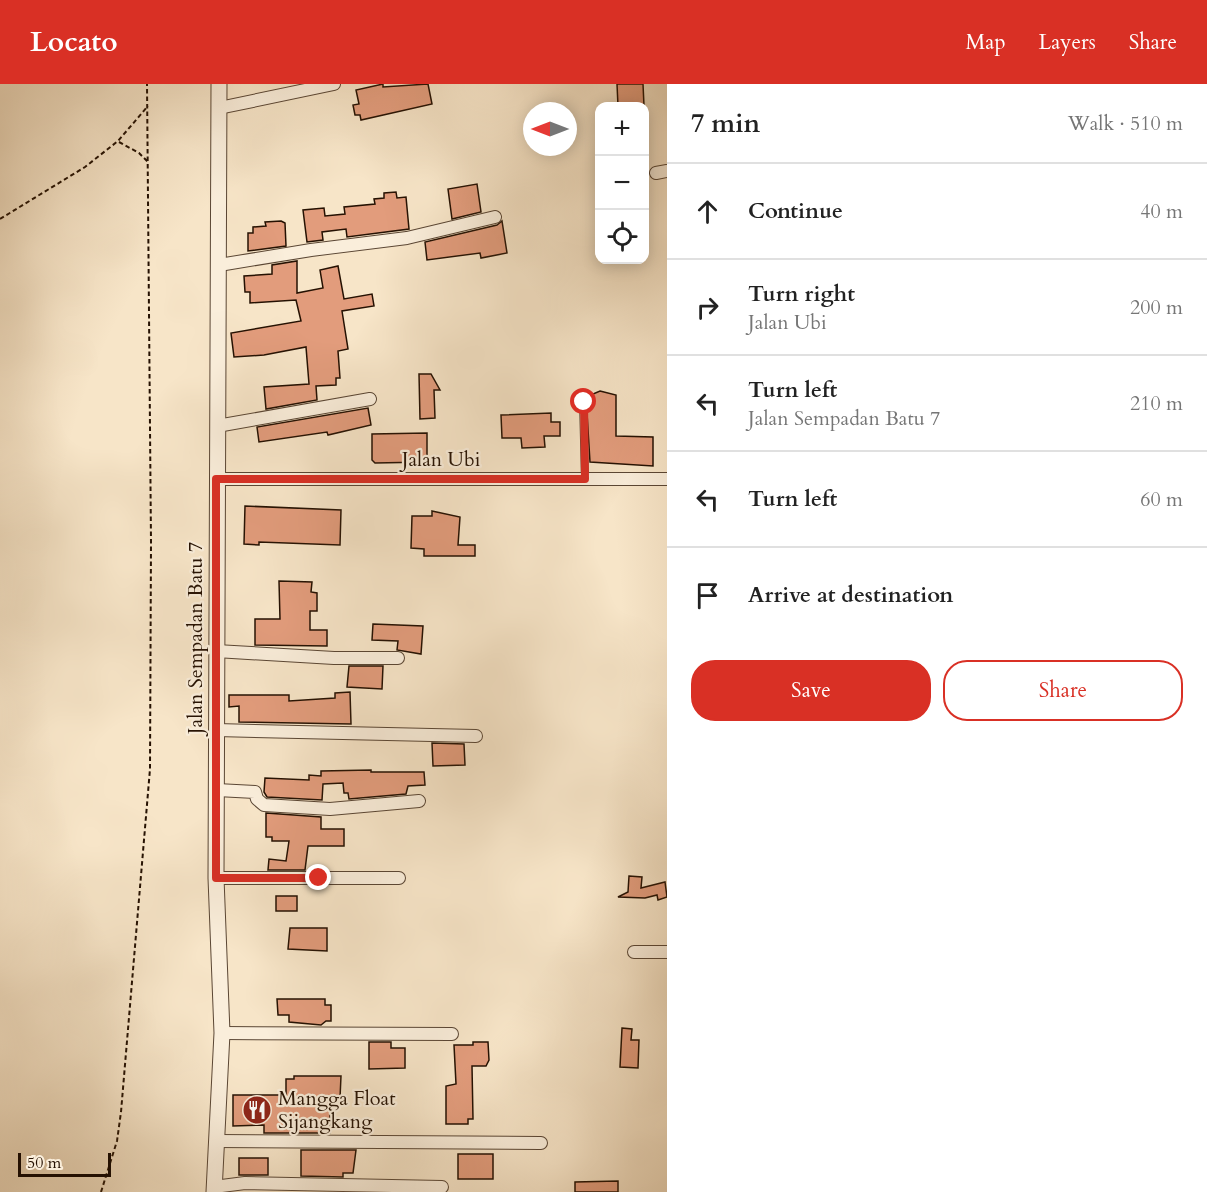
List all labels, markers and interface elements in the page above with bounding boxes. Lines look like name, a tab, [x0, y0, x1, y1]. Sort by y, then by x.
text: Locato	[30, 23, 118, 61]
text: Map	[966, 28, 1006, 57]
text: Layers	[1039, 28, 1096, 57]
text: Share	[1129, 28, 1177, 57]
north arrow	[523, 102, 577, 156]
map controls	[595, 102, 649, 264]
button: +	[595, 102, 649, 156]
text: 7 min	[691, 106, 760, 141]
text: Walk · 510 m	[1068, 110, 1183, 137]
button: −	[595, 156, 649, 210]
icon: ahead	[691, 195, 724, 228]
text: Continue	[748, 196, 843, 226]
text: 40 m	[1140, 198, 1183, 225]
button: locate	[595, 210, 649, 264]
text: Turn right	[748, 279, 855, 309]
icon: right	[691, 291, 724, 324]
text: 200 m	[1130, 294, 1183, 321]
text: Jalan Ubi	[748, 309, 827, 336]
text: Turn left	[748, 375, 837, 405]
icon: left	[691, 387, 724, 420]
route start	[570, 388, 596, 414]
text: 210 m	[1130, 390, 1183, 417]
text: Jalan Sempadan Batu 7	[748, 405, 940, 432]
street label: Jalan Ubi	[399, 446, 481, 473]
icon: left	[691, 483, 724, 516]
text: Turn left	[748, 484, 837, 514]
text: 60 m	[1140, 486, 1183, 513]
street label: Jalan Sempadan Batu 7	[182, 542, 209, 737]
icon: arrive	[691, 579, 724, 612]
text: Arrive at destination	[748, 580, 953, 610]
button: Save	[691, 660, 931, 721]
button: Share	[943, 660, 1183, 721]
route end	[305, 864, 331, 890]
place label: Mangga Float Sijangkang	[278, 1085, 396, 1135]
restaurant icon: Mangga Float Sijangkang	[241, 1094, 273, 1126]
scale bar	[18, 1150, 111, 1178]
text: 50 m	[27, 1152, 61, 1174]

